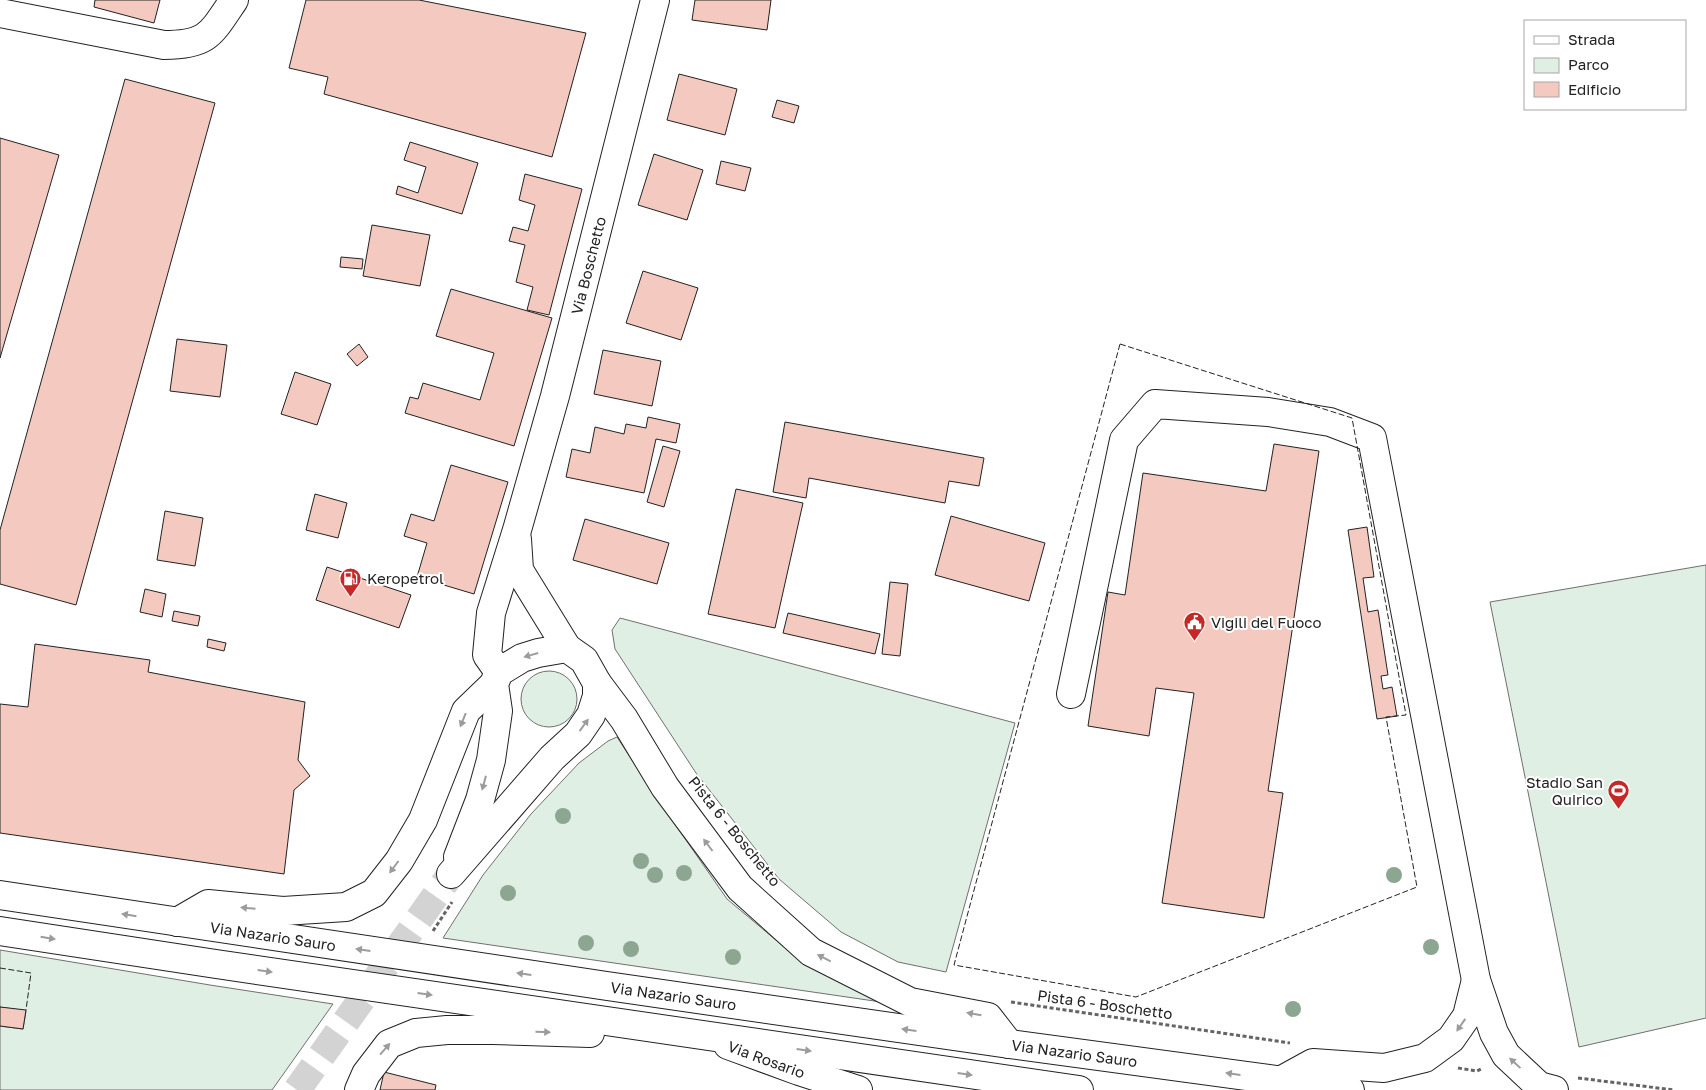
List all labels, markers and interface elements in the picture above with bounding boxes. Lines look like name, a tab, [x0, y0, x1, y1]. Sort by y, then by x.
legend	[1524, 20, 1686, 110]
text: Strada	[1568, 30, 1615, 48]
text: Parco	[1568, 55, 1609, 73]
text: Edificio	[1568, 80, 1621, 98]
street label: Via Boschetto	[567, 214, 609, 316]
fuel station icon: Keropetrol	[339, 566, 363, 597]
place label: Keropetrol	[367, 569, 444, 587]
public building icon: Vigili del Fuoco	[1183, 610, 1207, 641]
place label: Vigili del Fuoco	[1211, 613, 1322, 631]
one-way arrow	[524, 651, 539, 659]
one-way arrow	[459, 713, 467, 728]
one-way arrow	[578, 719, 588, 732]
street label: Pista 6 - Boschetto	[685, 772, 785, 890]
place label: Stadio San Quirico	[1526, 773, 1603, 808]
one-way arrow	[480, 776, 488, 791]
sports icon: Stadio San Quirico	[1607, 779, 1631, 810]
one-way arrow	[704, 839, 714, 852]
one-way arrow	[389, 860, 399, 874]
one-way arrow	[240, 904, 256, 912]
one-way arrow	[121, 910, 137, 918]
street label: Via Nazario Sauro	[209, 918, 337, 954]
one-way arrow	[41, 934, 57, 942]
one-way arrow	[355, 945, 371, 953]
one-way arrow	[816, 954, 831, 962]
one-way arrow	[257, 967, 273, 975]
one-way arrow	[515, 969, 531, 977]
street label: Via Nazario Sauro	[609, 978, 738, 1014]
street label: Pista 6 - Boschetto	[1036, 986, 1174, 1022]
one-way arrow	[418, 990, 434, 998]
one-way arrow	[966, 1010, 982, 1018]
one-way arrow	[1456, 1019, 1466, 1032]
one-way arrow	[901, 1025, 917, 1033]
one-way arrow	[535, 1028, 551, 1036]
street label: Via Nazario Sauro	[1010, 1035, 1139, 1070]
street label: Via Rosario	[725, 1037, 807, 1081]
one-way arrow	[380, 1043, 391, 1056]
one-way arrow	[797, 1047, 813, 1055]
one-way arrow	[1509, 1057, 1521, 1069]
one-way arrow	[957, 1070, 973, 1078]
one-way arrow	[1225, 1070, 1241, 1078]

